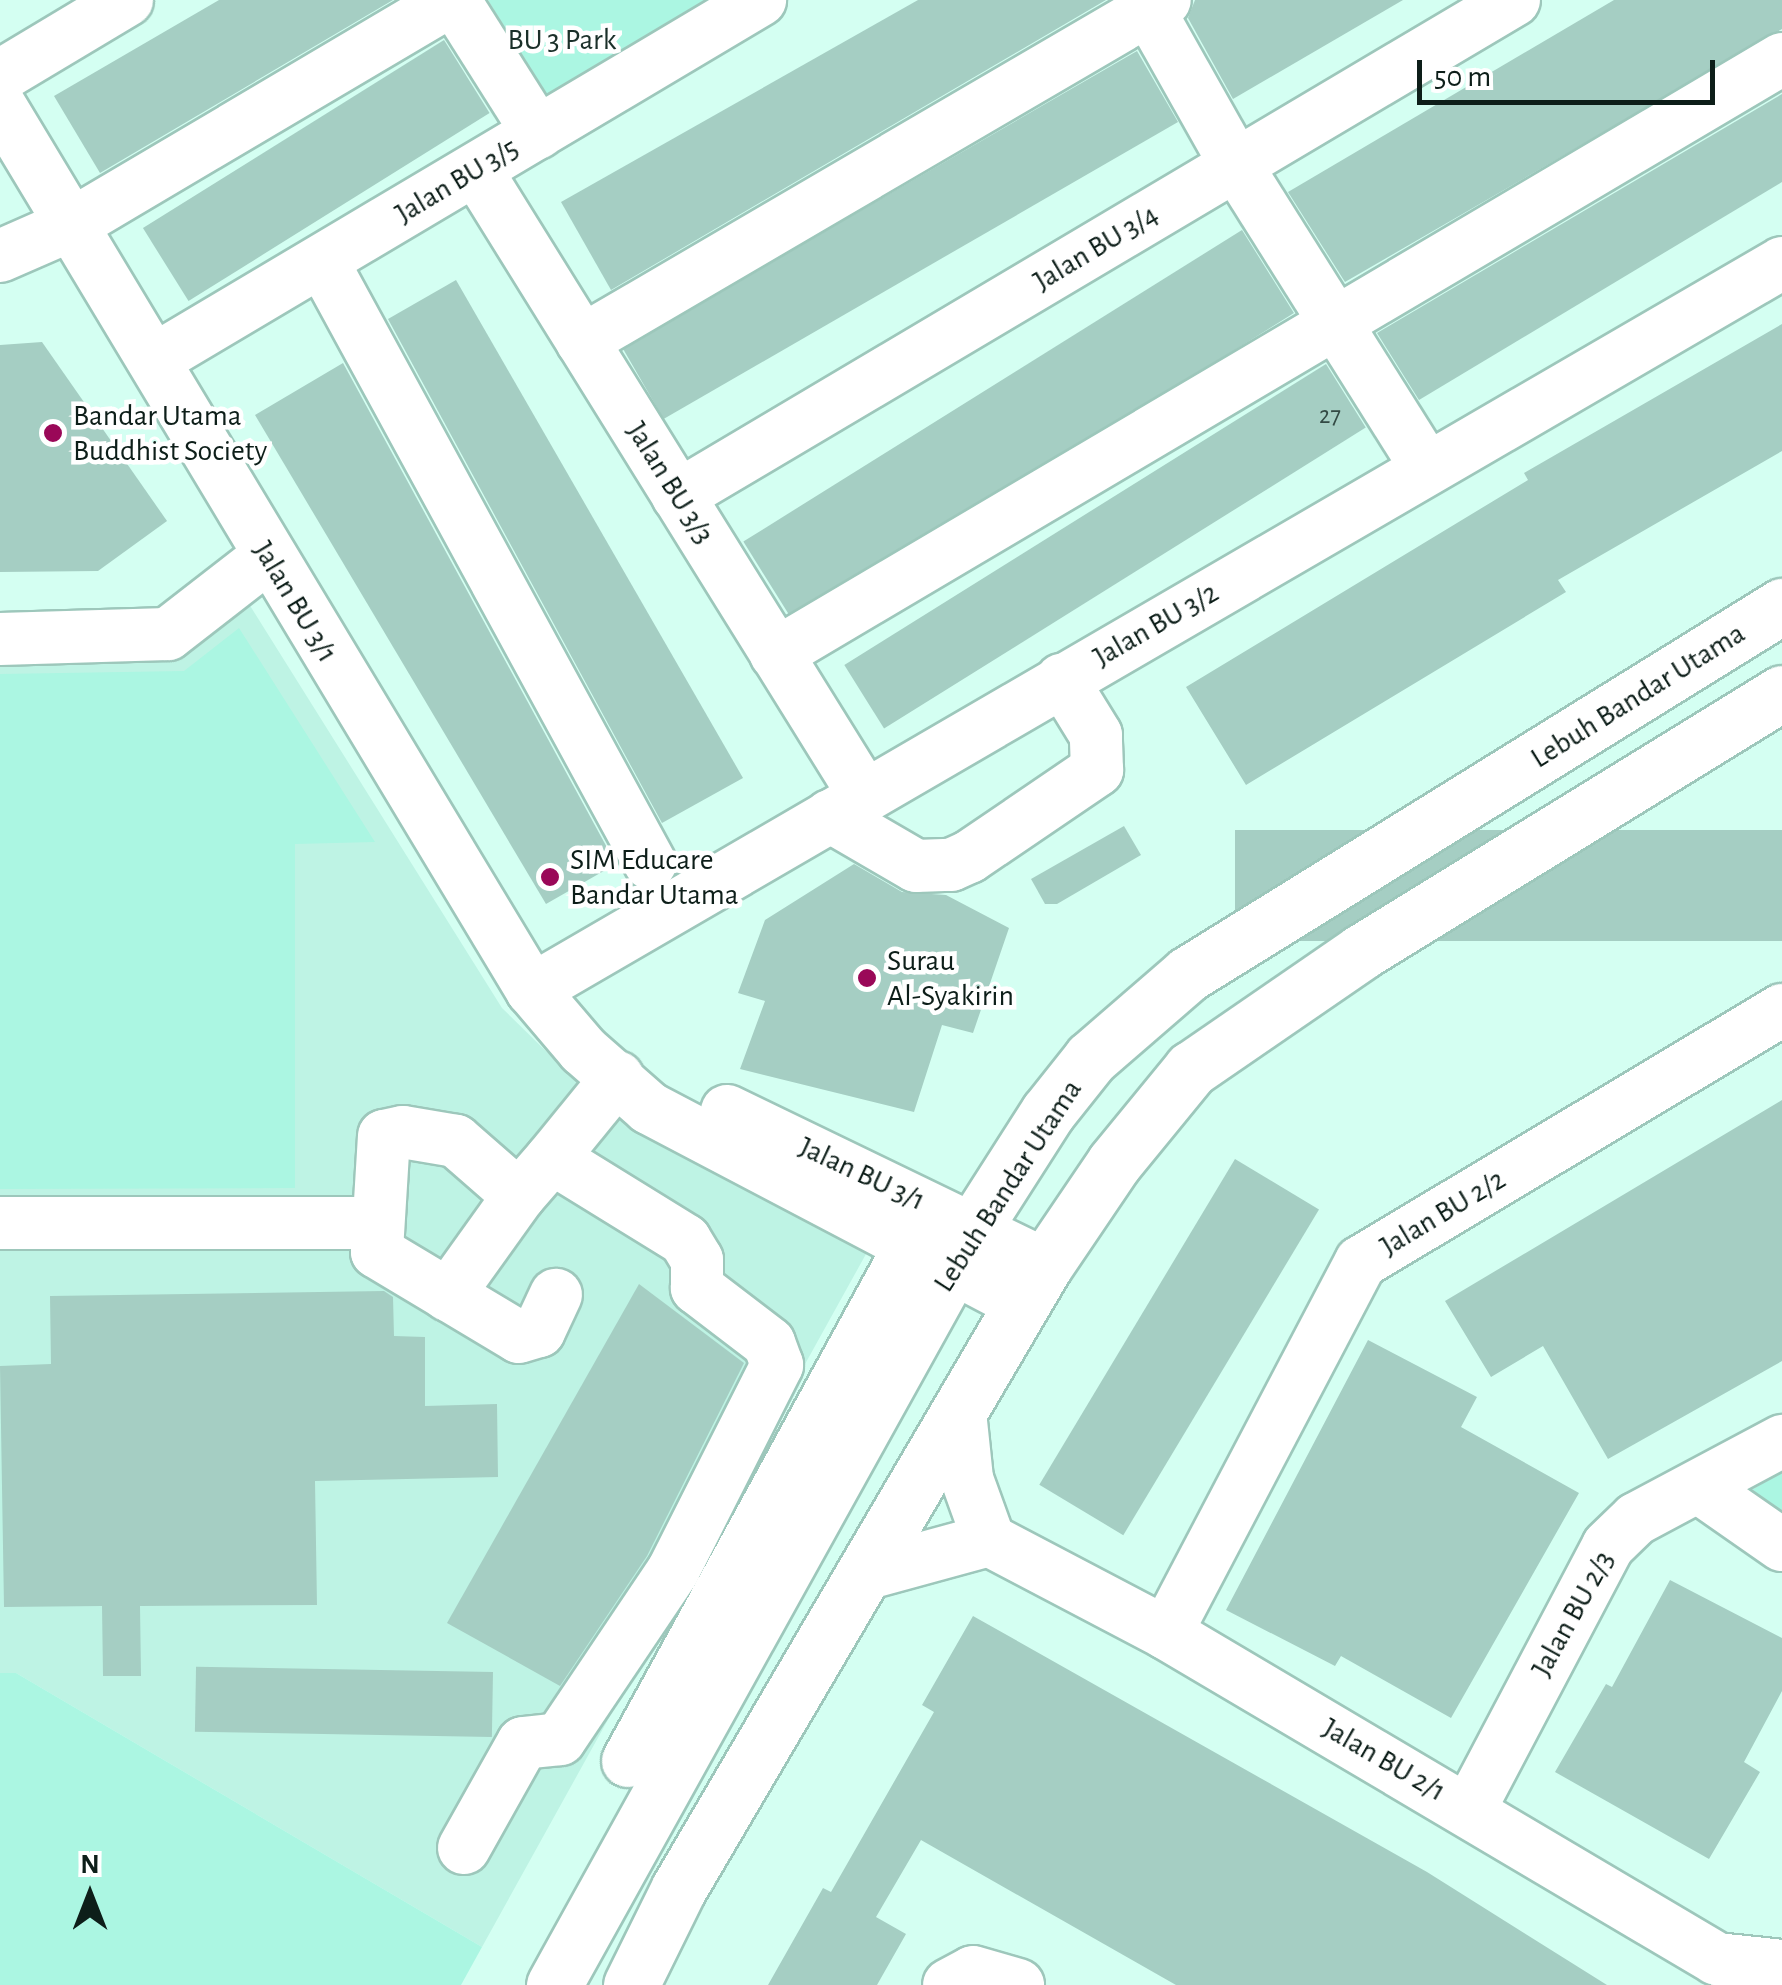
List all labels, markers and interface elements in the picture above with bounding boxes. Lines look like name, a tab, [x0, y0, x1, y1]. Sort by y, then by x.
park label: BU 3 Park	[508, 22, 616, 58]
scale bar	[1422, 40, 1720, 102]
text: 50 m	[1434, 62, 1491, 92]
street label: Jalan BU 3/5	[389, 130, 525, 232]
street label: Jalan BU 3/4	[1027, 197, 1165, 299]
place label: Bandar Utama Buddhist Society	[73, 398, 267, 468]
house number: 27	[1319, 401, 1341, 431]
street label: Jalan BU 3/3	[618, 415, 722, 551]
marker: Bandar Utama Buddhist Society	[42, 422, 64, 444]
street label: Jalan BU 3/1	[245, 535, 345, 669]
street label: Jalan BU 3/2	[1087, 575, 1225, 675]
street label: Lebuh Bandar Utama	[1524, 616, 1752, 776]
place label: SIM Educare Bandar Utama	[570, 842, 739, 912]
marker: SIM Educare Bandar Utama	[539, 866, 561, 888]
place label: Surau Al-Syakirin	[887, 943, 1014, 1014]
marker: Surau Al-Syakirin	[856, 967, 878, 989]
street label: Lebuh Bandar Utama	[926, 1073, 1090, 1299]
street label: Jalan BU 3/1	[793, 1129, 931, 1219]
street label: Jalan BU 2/2	[1374, 1162, 1512, 1264]
street label: Jalan BU 2/3	[1524, 1545, 1622, 1683]
street label: Jalan BU 2/1	[1316, 1710, 1452, 1810]
north arrow	[40, 1845, 140, 1945]
text: N	[80, 1851, 100, 1879]

